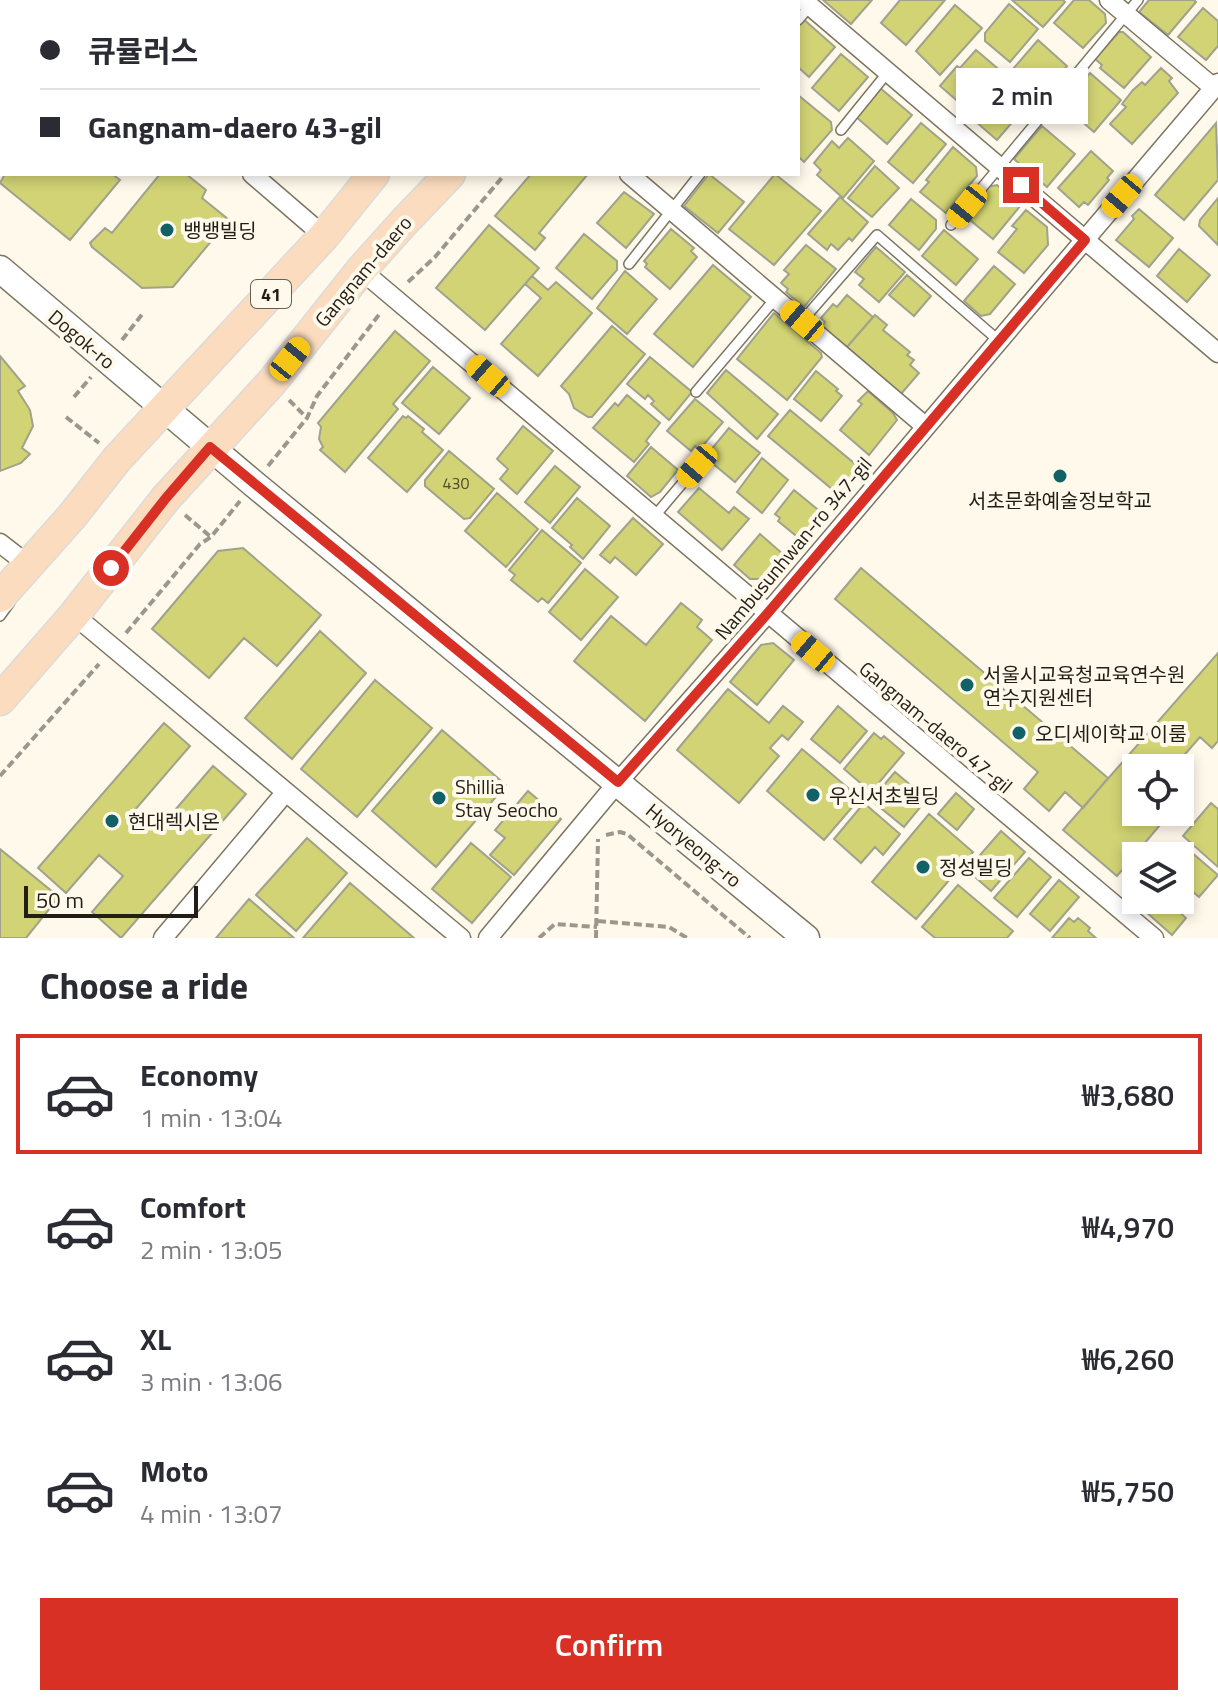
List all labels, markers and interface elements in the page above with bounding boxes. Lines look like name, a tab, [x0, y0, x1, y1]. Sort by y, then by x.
text: 큐뮬러스	[88, 28, 198, 74]
callout: 2 min	[955, 69, 1087, 125]
text: 2 min	[991, 76, 1053, 115]
text: Gangnam-daero 43-gil	[88, 104, 382, 150]
route end	[1003, 167, 1039, 203]
car	[1097, 170, 1147, 222]
car	[943, 180, 991, 232]
street label: Gangnam-daero	[307, 208, 419, 334]
place label: 뱅뱅빌딩	[183, 215, 257, 246]
marker: 뱅뱅빌딩	[158, 221, 176, 239]
road number: 41	[251, 280, 291, 308]
car	[776, 296, 828, 346]
street label: Dogok-ro	[42, 302, 122, 376]
car	[266, 333, 314, 385]
car	[462, 351, 514, 401]
car	[672, 440, 722, 492]
street label: Nambusunhwan-ro 347-gil	[707, 450, 879, 646]
marker: 서초문화예술정보학교	[1051, 467, 1069, 485]
house number: 430	[443, 471, 469, 495]
place label: 서초문화예술정보학교	[968, 485, 1152, 516]
route start	[93, 550, 129, 586]
car	[787, 627, 839, 677]
street label: Gangnam-daero 47-gil	[852, 653, 1020, 801]
place label: 서울시교육청교육연수원 연수지원센터	[983, 659, 1185, 713]
marker: 서울시교육청교육연수원 연수지원센터	[958, 676, 976, 694]
place label: 오디세이학교 이룸	[1035, 718, 1187, 749]
marker: 오디세이학교 이룸	[1010, 724, 1028, 742]
map controls	[1122, 754, 1194, 914]
button: locate	[1122, 754, 1194, 826]
place label: Shillia Stay Seocho	[455, 771, 558, 825]
place label: 우신서초빌딩	[829, 780, 939, 811]
marker: 우신서초빌딩	[804, 786, 822, 804]
marker: Shillia Stay Seocho	[430, 789, 448, 807]
street label: Hyoryeong-ro	[639, 795, 749, 895]
place label: 현대렉시온	[128, 806, 220, 837]
marker: 현대렉시온	[103, 812, 121, 830]
button: layers	[1122, 842, 1194, 914]
place label: 정성빌딩	[939, 852, 1013, 883]
marker: 정성빌딩	[914, 858, 932, 876]
scale bar	[24, 882, 198, 918]
text: 50 m	[36, 883, 84, 917]
text: Choose a ride	[40, 958, 248, 1013]
text: Economy	[140, 1052, 258, 1098]
icon: car	[44, 1058, 116, 1130]
text: ₩3,680	[1082, 1072, 1174, 1118]
text: 1 min · 13:04	[140, 1098, 283, 1137]
text: Comfort	[140, 1184, 246, 1230]
icon: car	[44, 1190, 116, 1262]
text: ₩4,970	[1082, 1204, 1174, 1250]
text: 2 min · 13:05	[140, 1230, 283, 1269]
text: XL	[140, 1316, 171, 1362]
icon: car	[44, 1322, 116, 1394]
text: ₩6,260	[1082, 1336, 1174, 1382]
text: 3 min · 13:06	[140, 1362, 283, 1401]
text: Moto	[140, 1448, 208, 1494]
icon: car	[44, 1454, 116, 1526]
text: ₩5,750	[1082, 1468, 1174, 1514]
text: 4 min · 13:07	[140, 1494, 283, 1533]
button: Confirm	[40, 1598, 1178, 1690]

